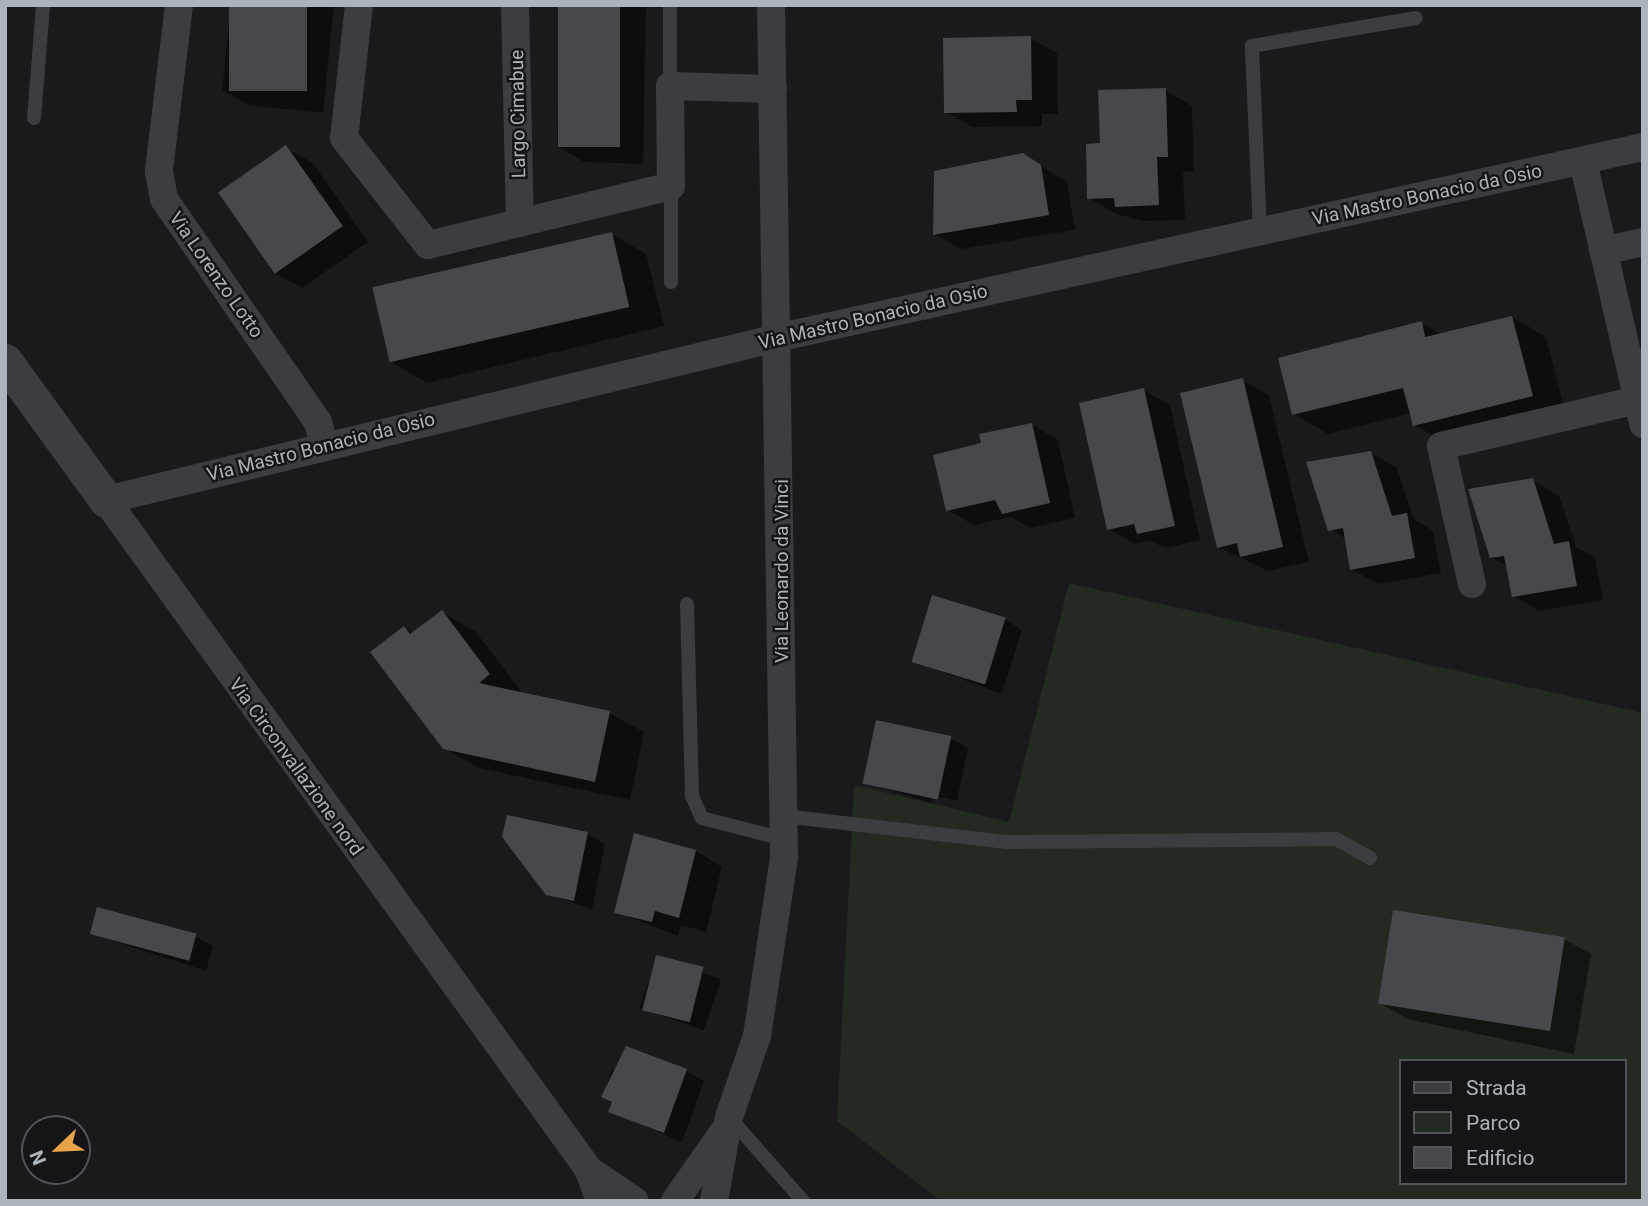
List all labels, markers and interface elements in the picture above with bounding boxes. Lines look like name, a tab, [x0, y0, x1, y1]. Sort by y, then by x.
street label: Largo Cimabue	[505, 50, 531, 178]
street label: Via Mastro Bonacio da Osio	[1310, 160, 1544, 230]
street label: Via Lorenzo Lotto	[164, 208, 268, 342]
street label: Via Mastro Bonacio da Osio	[756, 280, 990, 354]
street label: Via Mastro Bonacio da Osio	[205, 408, 437, 486]
street label: Via Leonardo da Vinci	[771, 479, 793, 663]
street label: Via Circonvallazione nord	[224, 674, 368, 860]
legend	[1400, 1059, 1627, 1185]
text: Strada	[1466, 1076, 1527, 1100]
text: Parco	[1466, 1111, 1520, 1135]
north arrow	[21, 1115, 91, 1185]
text: Edificio	[1466, 1146, 1534, 1170]
text: N	[25, 1147, 51, 1168]

